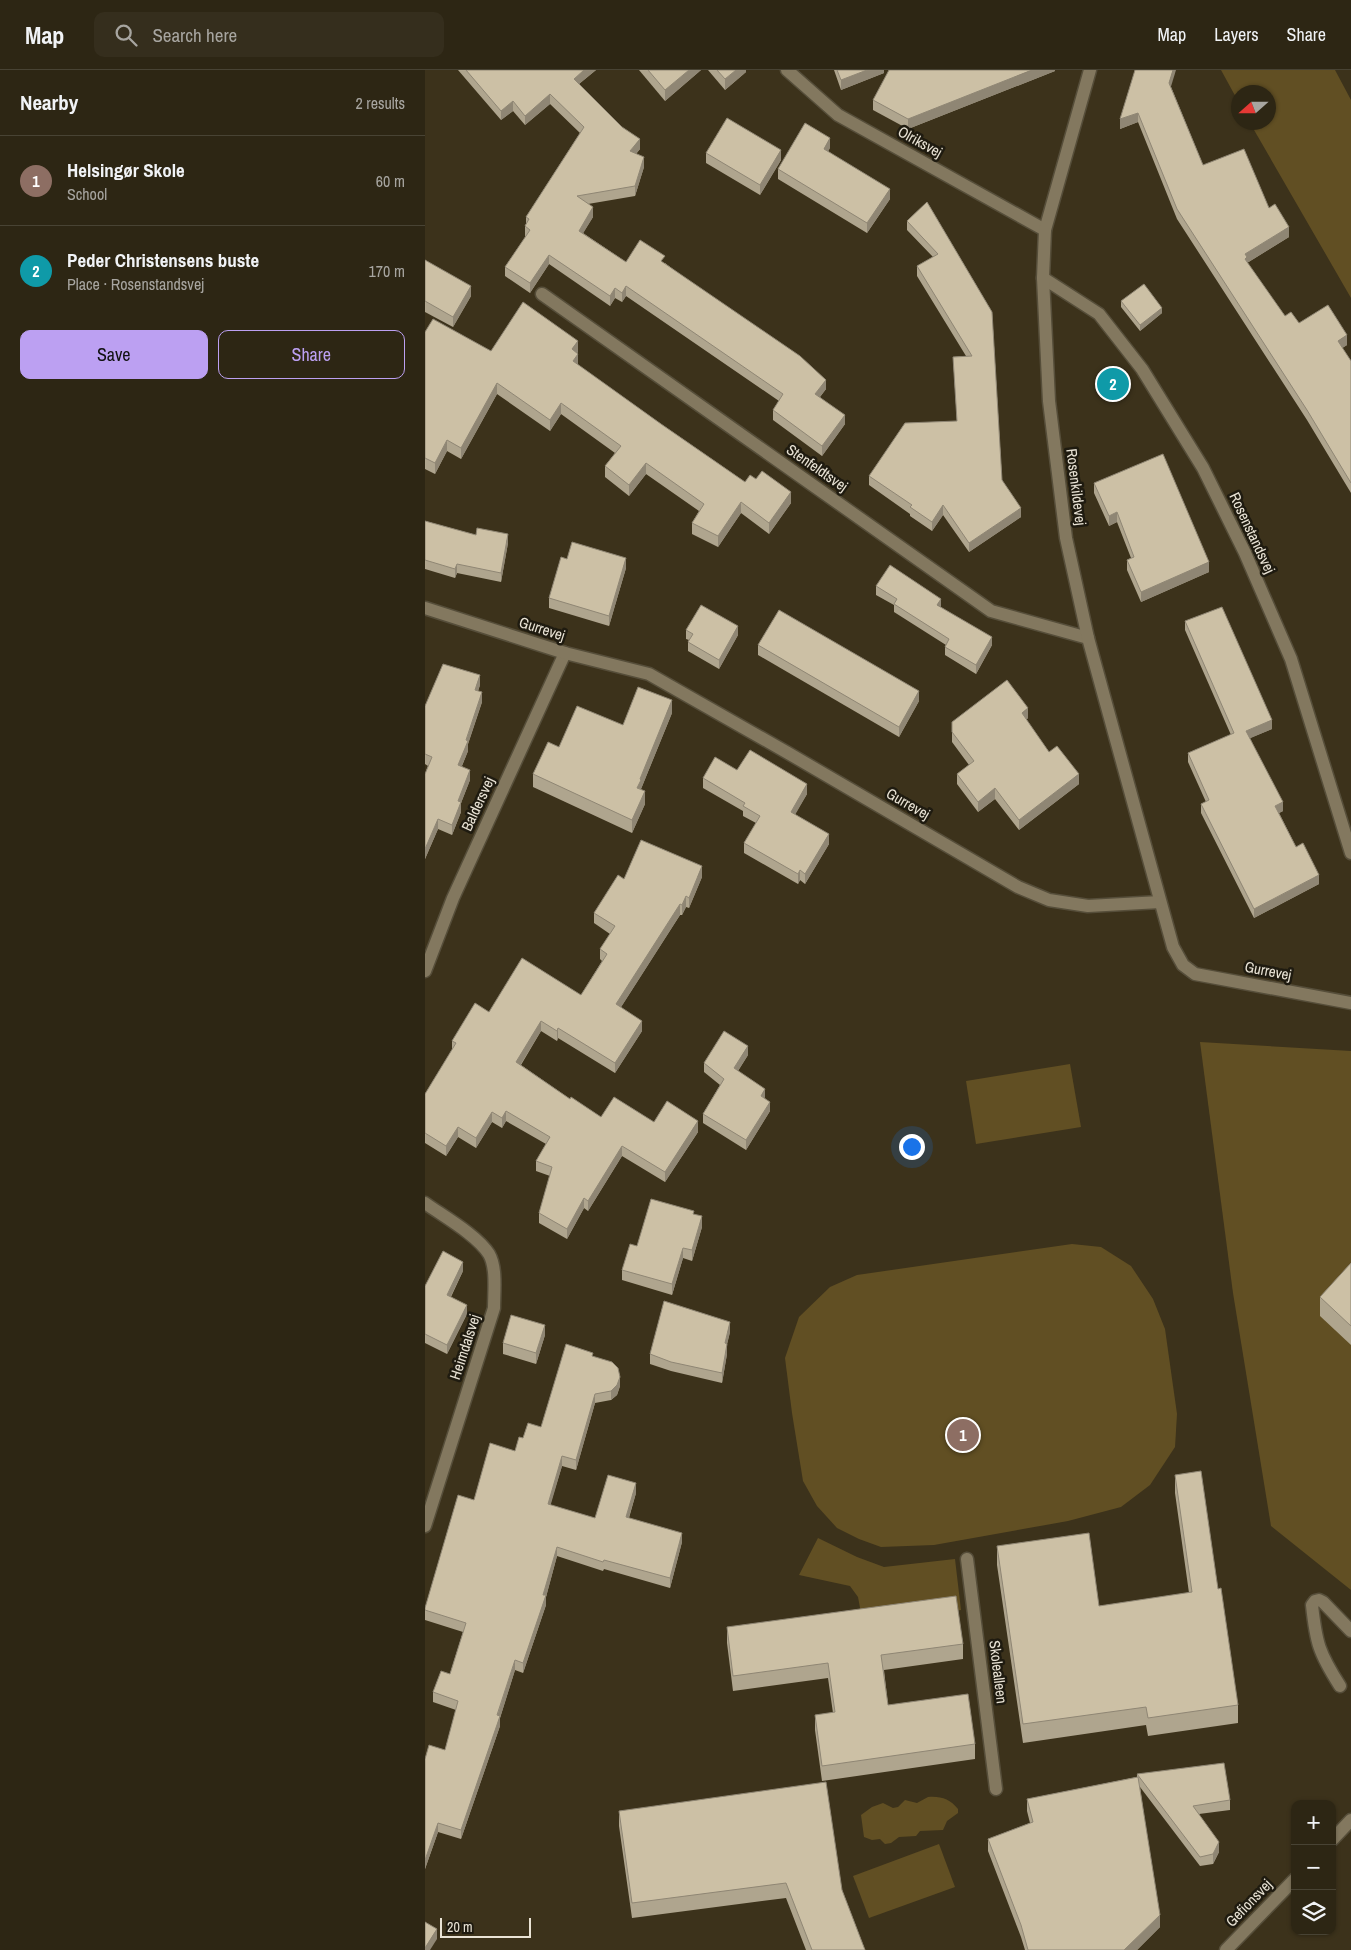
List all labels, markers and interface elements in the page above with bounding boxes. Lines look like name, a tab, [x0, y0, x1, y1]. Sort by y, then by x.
search box	[94, 12, 444, 57]
text: Map	[25, 19, 64, 51]
icon: search	[112, 21, 140, 49]
text: Search here	[152, 22, 237, 48]
text: Map	[1158, 22, 1186, 47]
text: Layers	[1214, 22, 1259, 47]
text: Share	[1287, 22, 1326, 47]
north arrow	[1231, 85, 1276, 130]
text: Nearby	[20, 88, 78, 117]
text: 2 results	[355, 92, 405, 114]
street label: Olriksvej	[894, 121, 946, 162]
text: Helsingør Skole	[67, 157, 185, 183]
text: 1	[32, 170, 40, 192]
text: 60 m	[376, 170, 405, 192]
text: School	[67, 183, 107, 205]
text: Peder Christensens buste	[67, 247, 259, 273]
text: 2	[32, 260, 40, 282]
text: 170 m	[369, 260, 405, 282]
text: Place · Rosenstandsvej	[67, 273, 204, 295]
button: Save	[20, 330, 208, 379]
button: Share	[218, 330, 405, 379]
pin: 2	[1097, 365, 1129, 403]
street label: Stenfeldtsvej	[782, 439, 852, 496]
street label: Rosenkildevej	[1061, 447, 1092, 527]
street label: Rosenstandsvej	[1224, 489, 1280, 577]
street label: Gurrevej	[516, 611, 568, 646]
street label: Baldersvej	[456, 773, 499, 834]
street label: Gurrevej	[883, 783, 934, 824]
street label: Gurrevej	[1243, 956, 1293, 985]
your location	[899, 1134, 925, 1160]
street label: Heimdalsvej	[444, 1311, 485, 1382]
pin: 1	[947, 1416, 979, 1454]
street label: Skolealleen	[984, 1639, 1013, 1705]
map controls	[1291, 1800, 1336, 1935]
button: +	[1291, 1800, 1336, 1845]
button: −	[1291, 1845, 1336, 1890]
street label: Gefionsvej	[1221, 1874, 1277, 1931]
button: layers	[1291, 1890, 1336, 1935]
scale bar	[440, 1915, 531, 1938]
text: 20 m	[447, 1918, 473, 1936]

